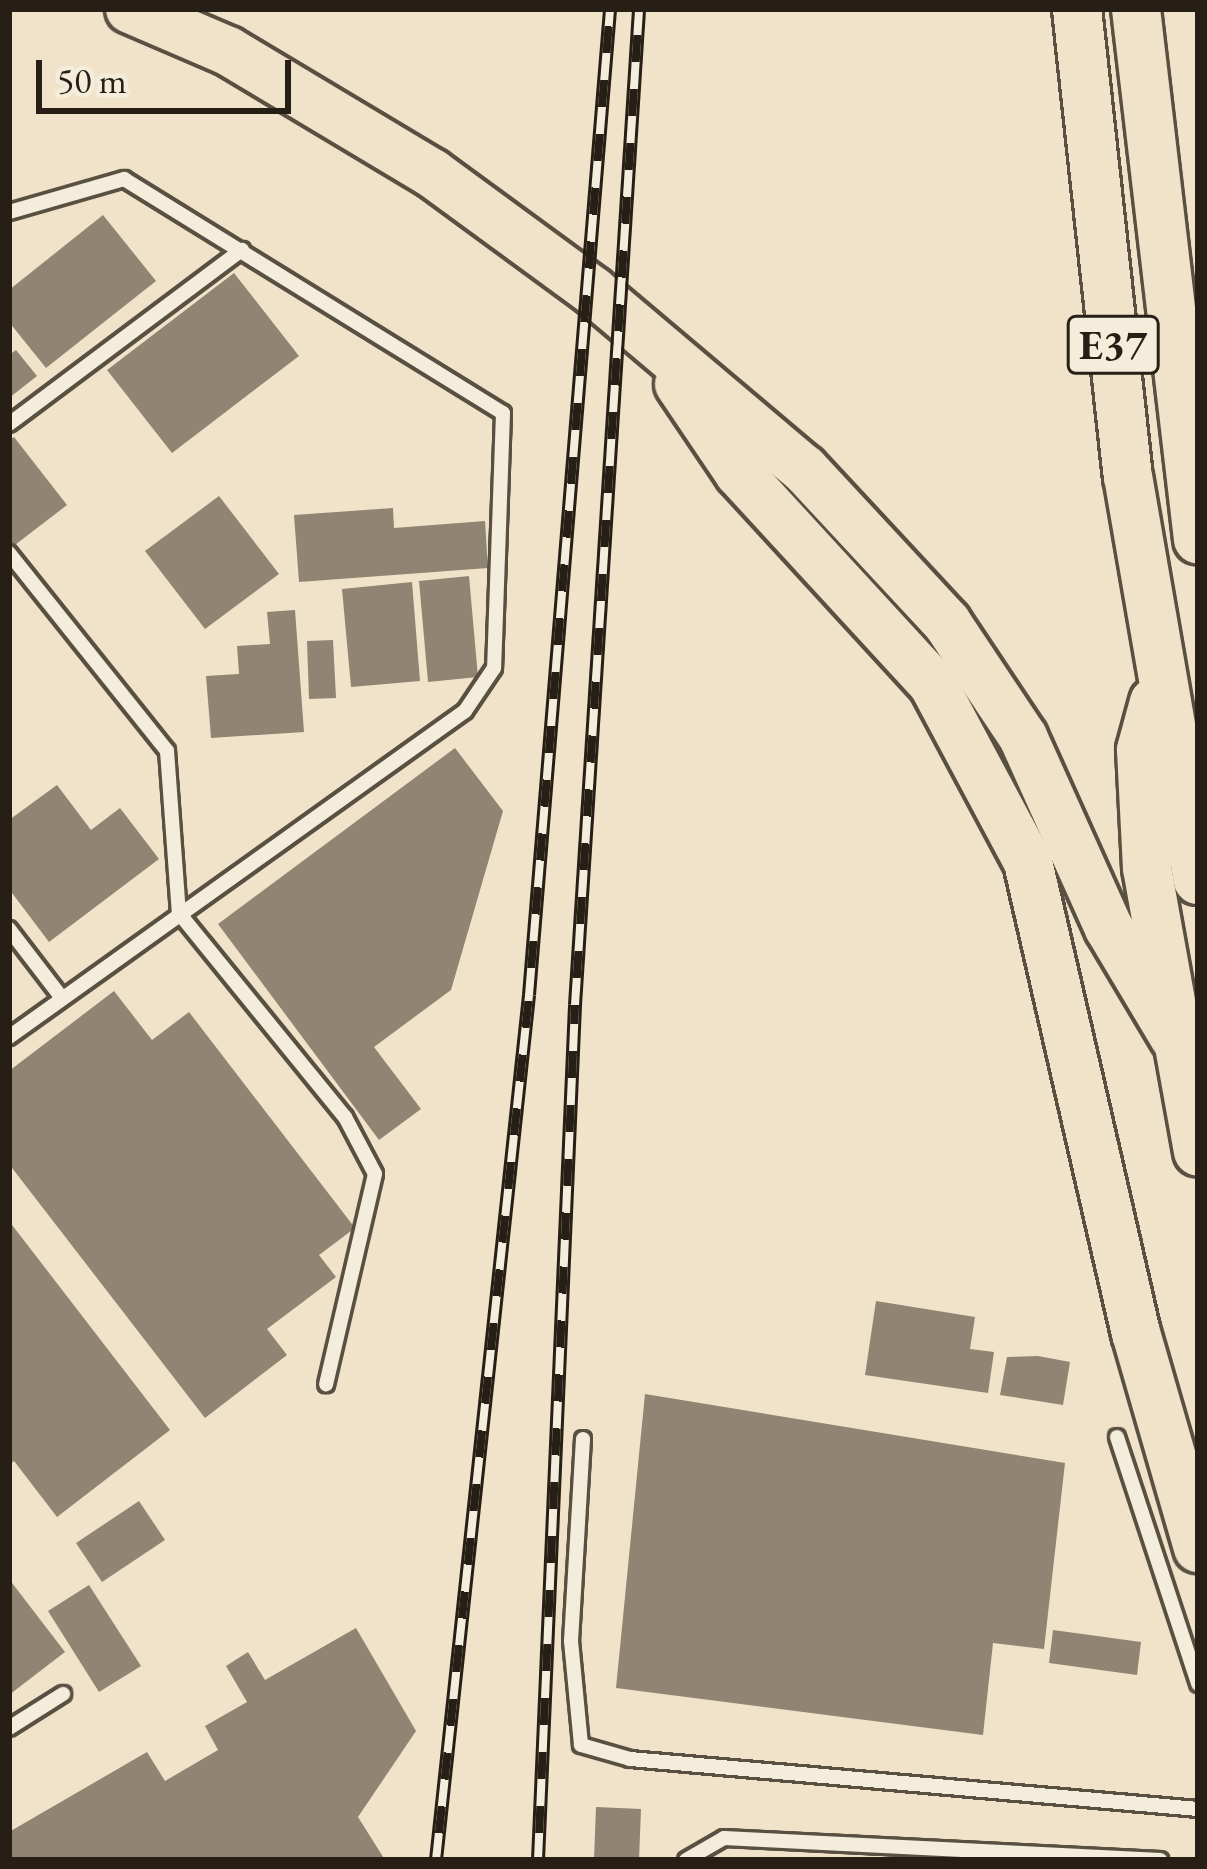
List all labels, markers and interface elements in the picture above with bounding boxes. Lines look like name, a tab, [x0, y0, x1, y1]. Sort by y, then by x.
scale bar	[42, 36, 297, 110]
text: 50 m	[57, 57, 127, 104]
road number: E37	[1065, 309, 1161, 381]

